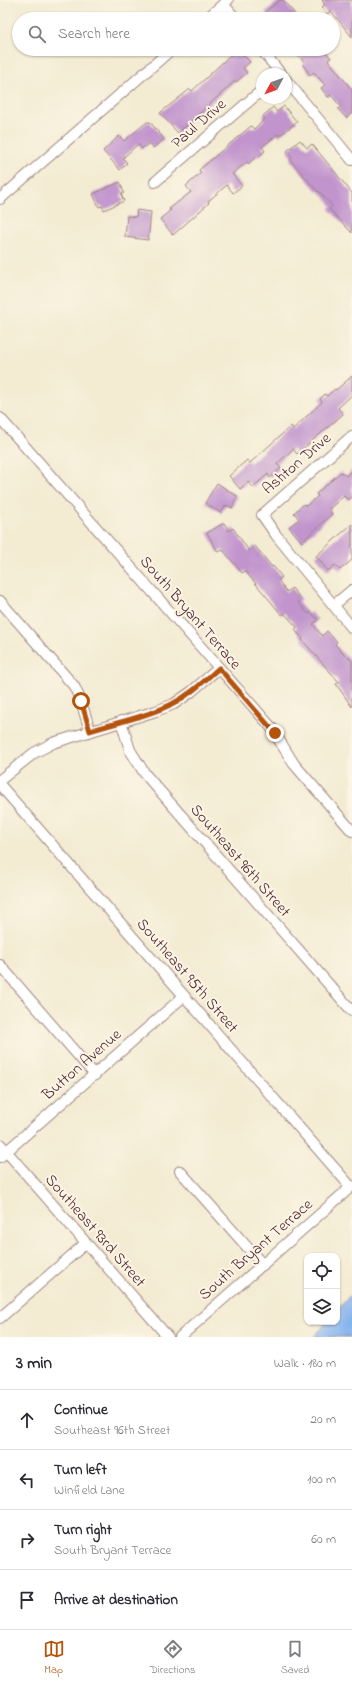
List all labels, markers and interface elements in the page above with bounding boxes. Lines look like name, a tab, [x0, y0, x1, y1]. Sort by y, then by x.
search box	[12, 12, 340, 56]
icon: search	[26, 23, 48, 45]
text: Search here	[58, 23, 130, 45]
north arrow	[256, 68, 292, 104]
street label: Paul Drive	[166, 93, 232, 155]
street label: Ashton Drive	[257, 427, 337, 501]
street label: South Bryant Terrace	[134, 551, 247, 676]
route start	[72, 692, 90, 710]
route end	[266, 724, 284, 742]
street label: Southeast 96th Street	[184, 799, 296, 923]
street label: Southeast 95th Street	[130, 913, 244, 1039]
street label: Button Avenue	[36, 1023, 128, 1107]
street label: Southeast 93rd Street	[39, 1169, 152, 1294]
street label: South Bryant Terrace	[194, 1193, 319, 1306]
map controls	[304, 1253, 340, 1325]
button: locate	[304, 1253, 340, 1289]
button: layers	[304, 1289, 340, 1325]
text: 3 min	[16, 1351, 52, 1376]
text: Walk · 180 m	[274, 1354, 336, 1373]
text: Continue	[54, 1399, 108, 1421]
icon: ahead	[16, 1409, 38, 1431]
text: 20 m	[311, 1410, 336, 1429]
text: Southeast 96th Street	[54, 1421, 170, 1440]
text: Turn left	[54, 1459, 107, 1481]
icon: left	[16, 1469, 38, 1491]
text: 100 m	[307, 1470, 336, 1489]
text: Winfield Lane	[54, 1481, 124, 1500]
text: Turn right	[54, 1519, 112, 1541]
icon: right	[16, 1529, 38, 1551]
text: 60 m	[311, 1530, 336, 1549]
text: South Bryant Terrace	[54, 1541, 171, 1560]
icon: arrive	[16, 1589, 38, 1611]
text: Arrive at destination	[54, 1589, 178, 1611]
tab: Map	[43, 1638, 65, 1678]
tab: Directions	[150, 1638, 195, 1678]
tab: Saved	[281, 1638, 309, 1678]

